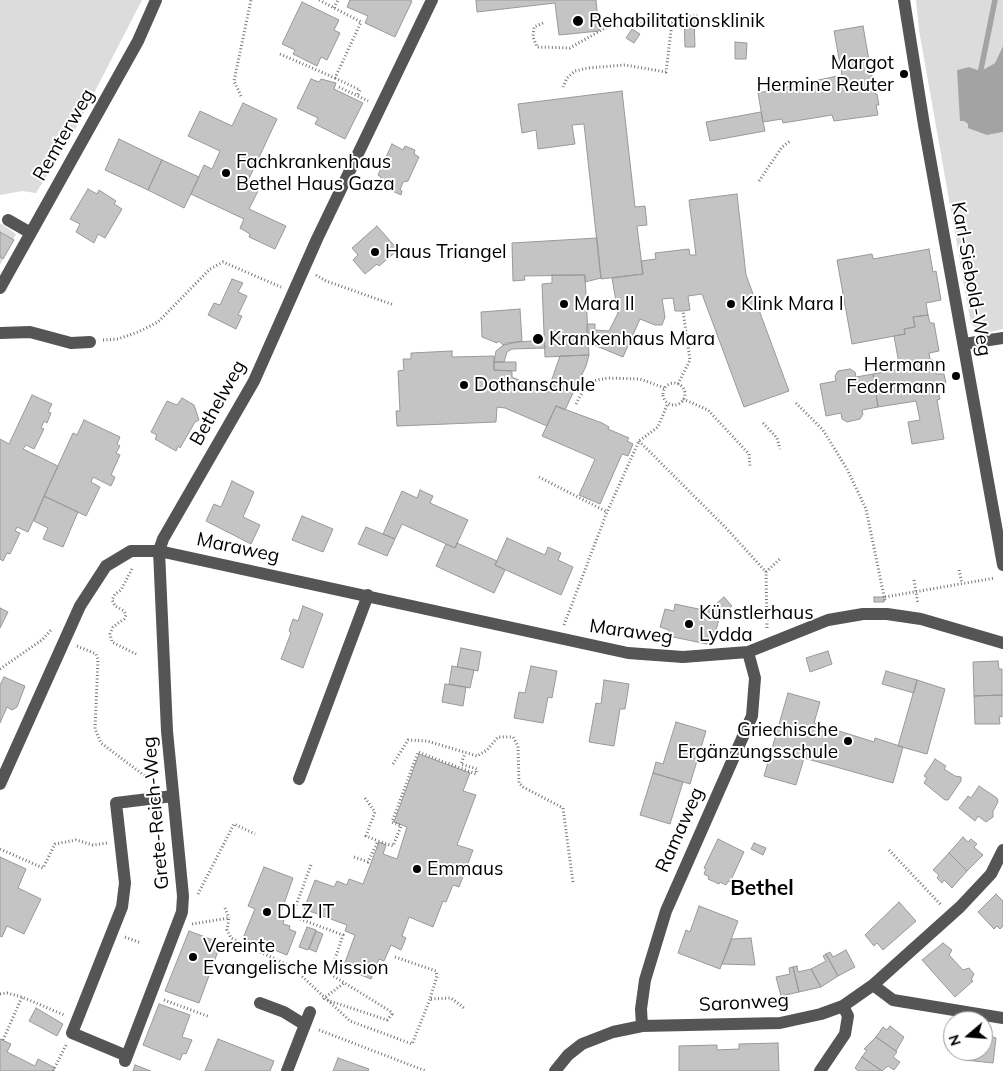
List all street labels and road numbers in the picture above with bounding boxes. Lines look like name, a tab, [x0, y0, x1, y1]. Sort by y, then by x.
street label: Remterweg	[29, 85, 99, 185]
street label: Karl-Siebold-Weg	[946, 200, 996, 358]
street label: Bethelweg	[185, 356, 251, 450]
street label: Maraweg	[195, 528, 281, 568]
street label: Maraweg	[588, 615, 674, 649]
street label: Grete-Reich-Weg	[138, 736, 174, 890]
street label: Ramaweg	[651, 784, 709, 876]
street label: Saronweg	[698, 989, 790, 1017]

